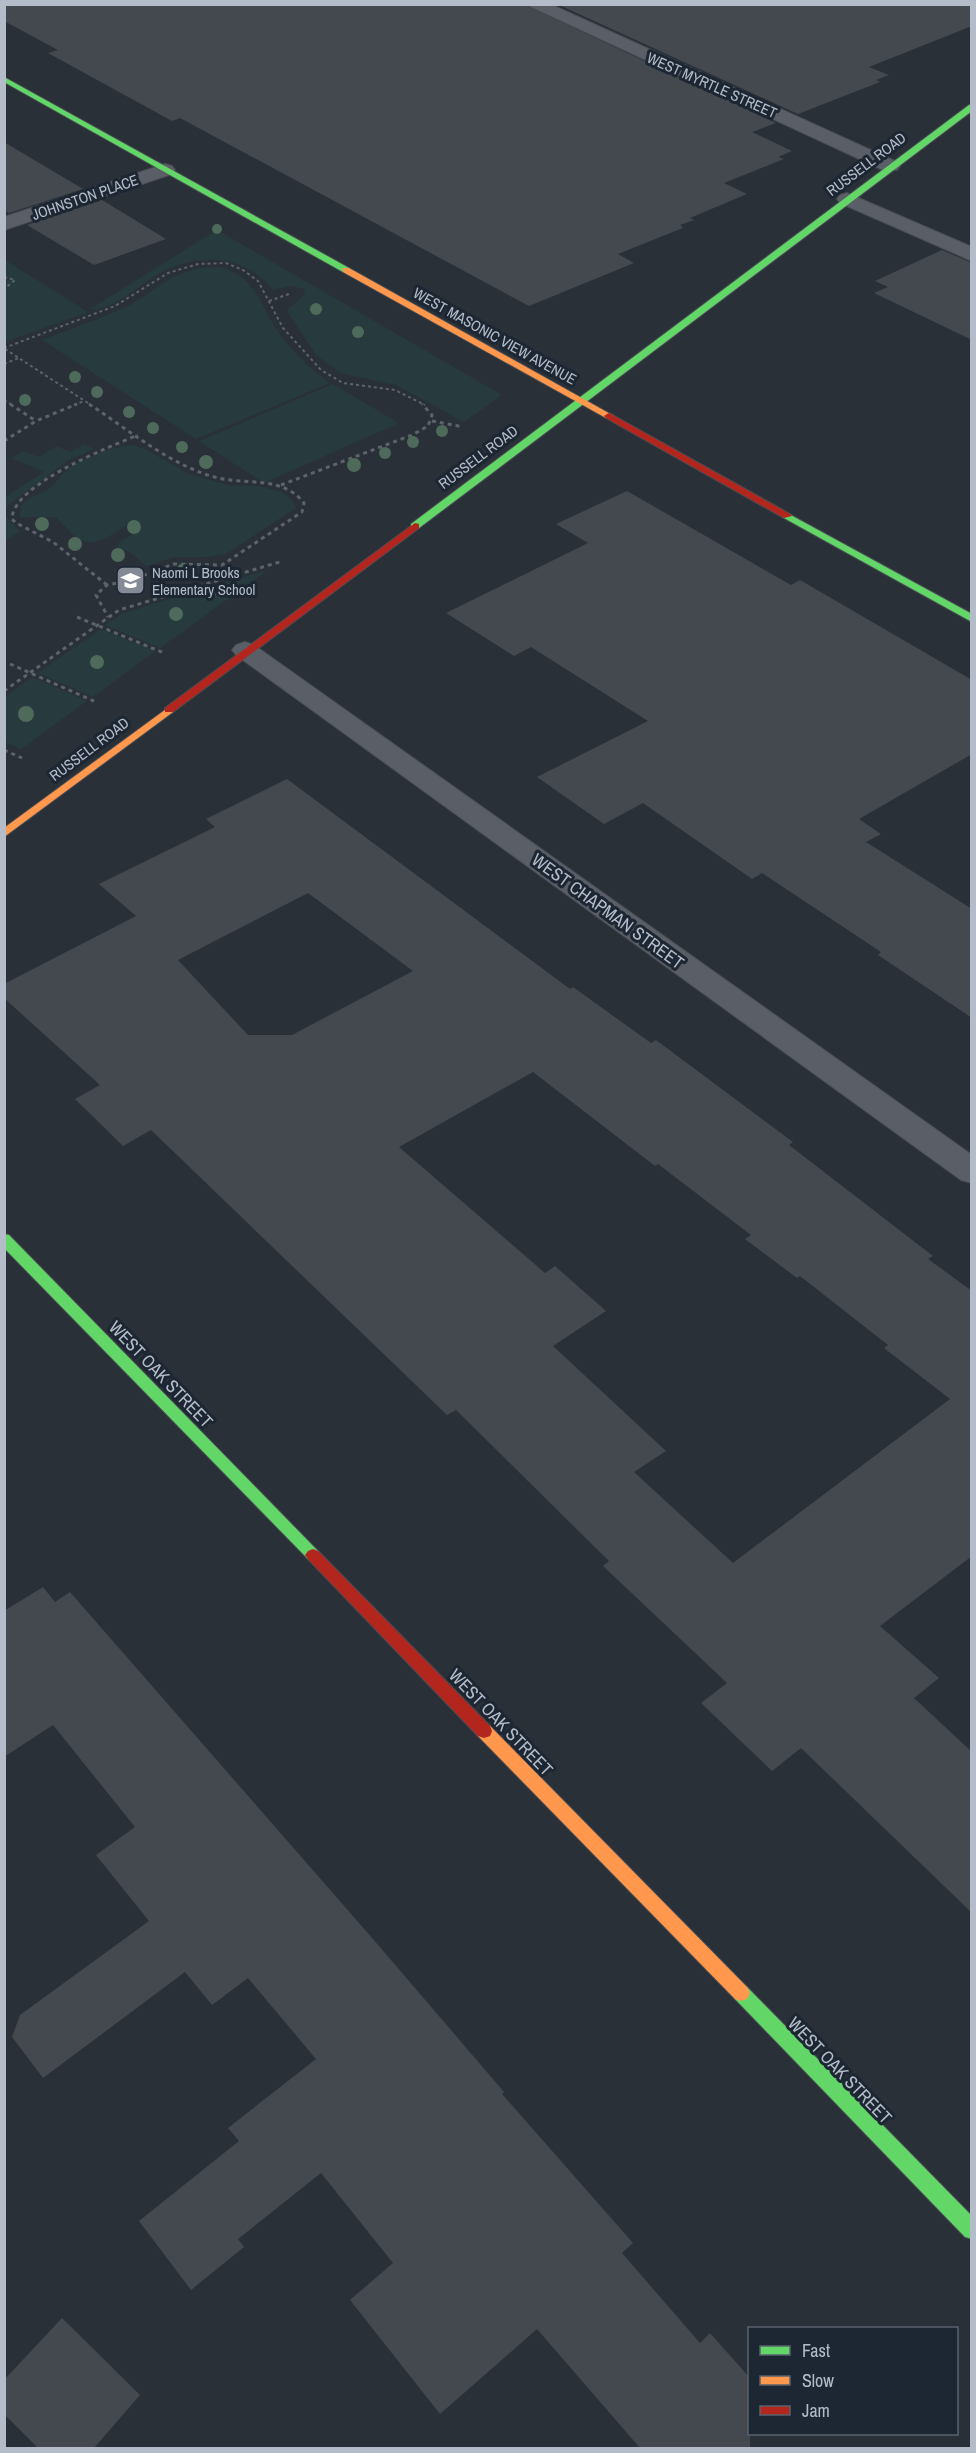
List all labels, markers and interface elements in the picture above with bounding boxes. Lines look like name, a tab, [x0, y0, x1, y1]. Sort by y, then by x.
street label: WEST MYRTLE STREET	[644, 47, 781, 123]
street label: RUSSELL ROAD	[822, 127, 910, 201]
street label: JOHNSTON PLACE	[29, 169, 141, 225]
street label: WEST MASONIC VIEW AVENUE	[410, 282, 580, 390]
street label: RUSSELL ROAD	[434, 420, 522, 494]
place label: Naomi L Brooks Elementary School	[152, 562, 255, 600]
school or university icon: Naomi L Brooks Elementary School	[115, 565, 147, 597]
street label: RUSSELL ROAD	[45, 712, 133, 786]
street label: WEST CHAPMAN STREET	[527, 847, 689, 975]
street label: WEST OAK STREET	[103, 1315, 219, 1433]
street label: WEST OAK STREET	[443, 1663, 559, 1781]
street label: WEST OAK STREET	[782, 2011, 898, 2129]
legend	[748, 2327, 958, 2435]
text: Fast	[802, 2338, 830, 2363]
text: Slow	[802, 2368, 834, 2393]
text: Jam	[802, 2398, 830, 2423]

